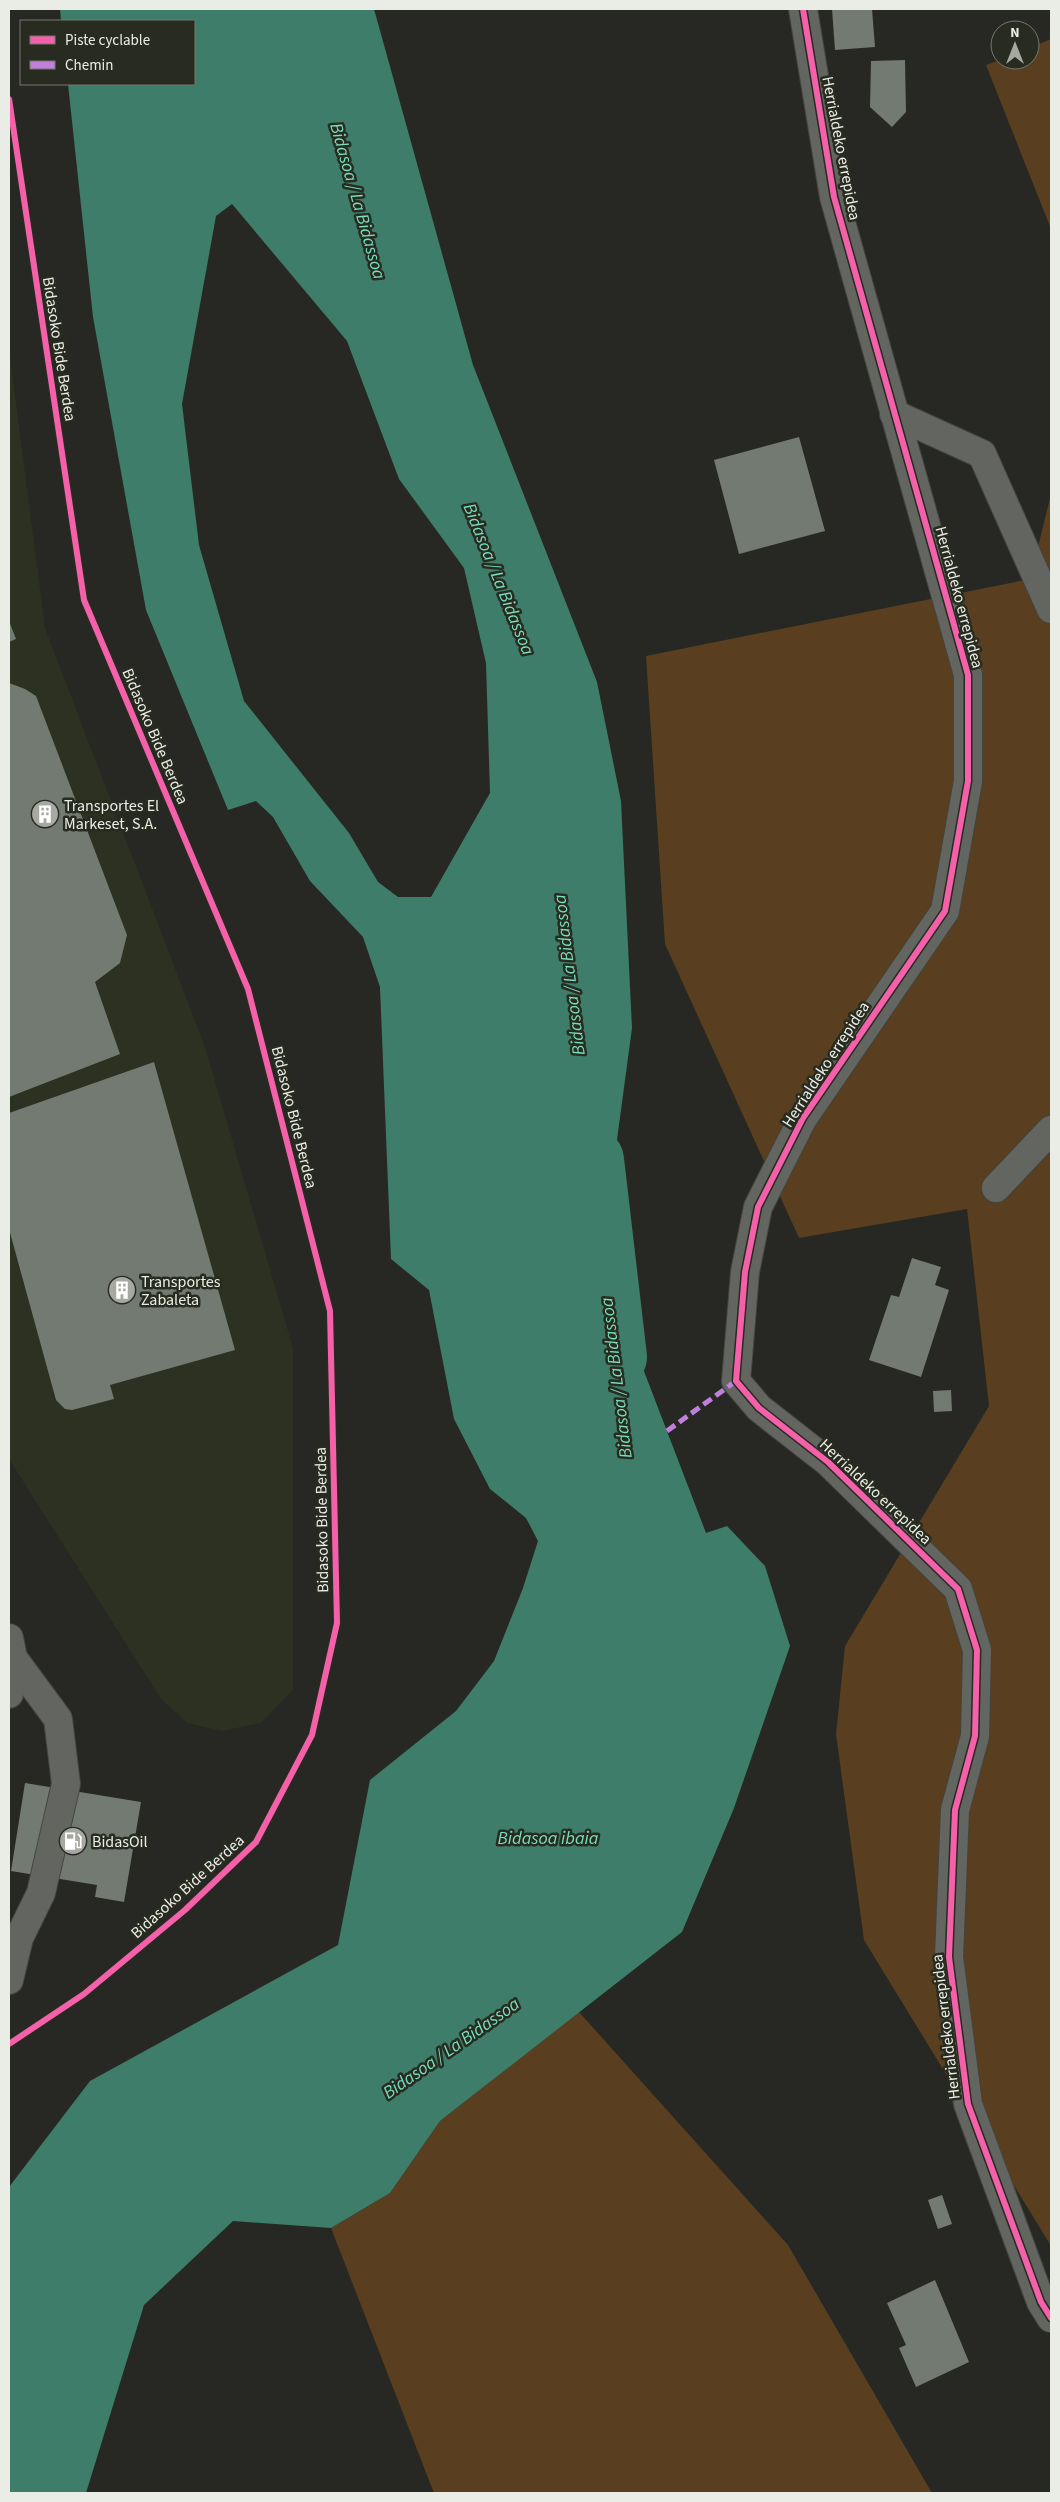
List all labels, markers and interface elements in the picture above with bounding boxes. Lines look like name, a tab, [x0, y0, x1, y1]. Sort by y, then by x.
legend	[20, 20, 195, 85]
north arrow	[990, 20, 1040, 70]
text: N	[1010, 23, 1020, 43]
text: Piste cyclable	[65, 30, 150, 51]
text: Chemin	[65, 55, 114, 76]
street label: Herrialdeko errepidea	[816, 74, 866, 222]
water label: Bidasoa / La Bidassoa	[323, 120, 392, 283]
street label: Bidasoko Bide Berdea	[37, 275, 81, 423]
water label: Bidasoa / La Bidassoa	[457, 500, 541, 659]
street label: Herrialdeko errepidea	[929, 524, 989, 671]
street label: Bidasoko Bide Berdea	[116, 665, 194, 808]
place label: Transportes El Markeset, S.A.	[64, 795, 159, 835]
building icon: Transportes El Markeset, S.A.	[30, 799, 60, 829]
water label: Bidasoa / La Bidassoa	[547, 893, 592, 1057]
street label: Herrialdeko errepidea	[777, 997, 875, 1132]
street label: Bidasoko Bide Berdea	[266, 1044, 322, 1191]
place label: Transportes Zabaleta	[141, 1271, 221, 1311]
building icon: Transportes Zabaleta	[107, 1275, 137, 1305]
water label: Bidasoa / La Bidassoa	[594, 1296, 639, 1460]
street label: Herrialdeko errepidea	[814, 1434, 936, 1550]
street label: Bidasoko Bide Berdea	[310, 1447, 334, 1593]
fuel station icon: BidasOil	[58, 1826, 88, 1856]
water label: Bidasoa ibaia	[498, 1826, 599, 1851]
street label: Bidasoko Bide Berdea	[126, 1830, 249, 1944]
place label: BidasOil	[92, 1831, 148, 1853]
street label: Herrialdeko errepidea	[926, 1953, 966, 2101]
water label: Bidasoa / La Bidassoa	[378, 1992, 525, 2105]

